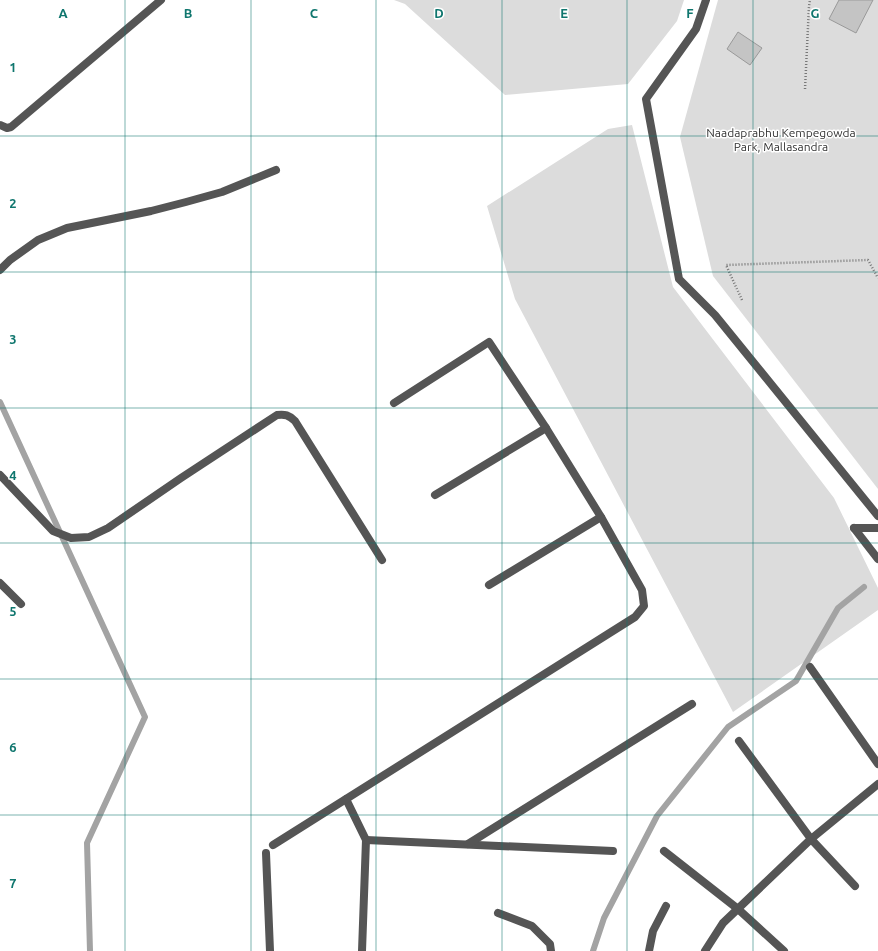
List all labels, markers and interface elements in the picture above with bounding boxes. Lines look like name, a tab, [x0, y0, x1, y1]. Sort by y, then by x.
text: A	[58, 6, 68, 20]
text: B	[184, 6, 193, 20]
text: C	[310, 6, 319, 20]
text: D	[434, 6, 444, 20]
text: E	[560, 6, 568, 20]
text: F	[686, 6, 694, 20]
text: G	[811, 6, 820, 20]
text: 1	[9, 60, 17, 74]
park label: Naadaprabhu Kempegowda Park, Mallasandra	[706, 126, 856, 153]
text: 2	[9, 196, 17, 210]
text: 3	[9, 332, 17, 346]
text: 4	[9, 468, 17, 482]
text: 5	[9, 604, 17, 618]
text: 6	[9, 740, 17, 754]
text: 7	[9, 876, 17, 890]

